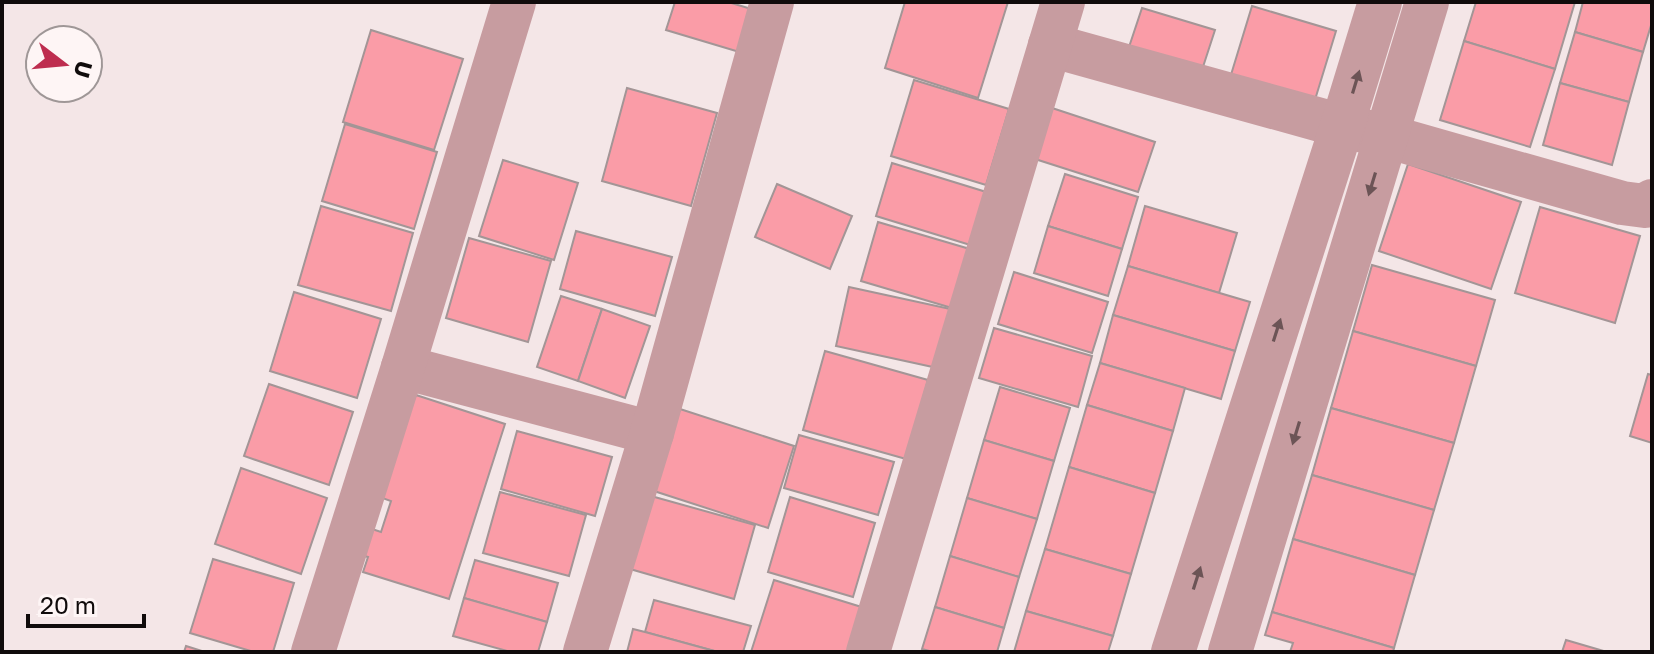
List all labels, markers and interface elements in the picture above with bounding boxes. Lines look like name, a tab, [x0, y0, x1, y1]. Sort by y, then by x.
north arrow	[24, 24, 104, 104]
text: U	[69, 58, 99, 81]
one-way arrow	[1350, 70, 1362, 94]
one-way arrow	[1365, 172, 1378, 196]
one-way arrow	[1271, 318, 1283, 342]
one-way arrow	[1289, 421, 1302, 445]
one-way arrow	[1191, 565, 1204, 589]
scale bar	[28, 578, 144, 628]
text: 20 m	[40, 590, 96, 619]

